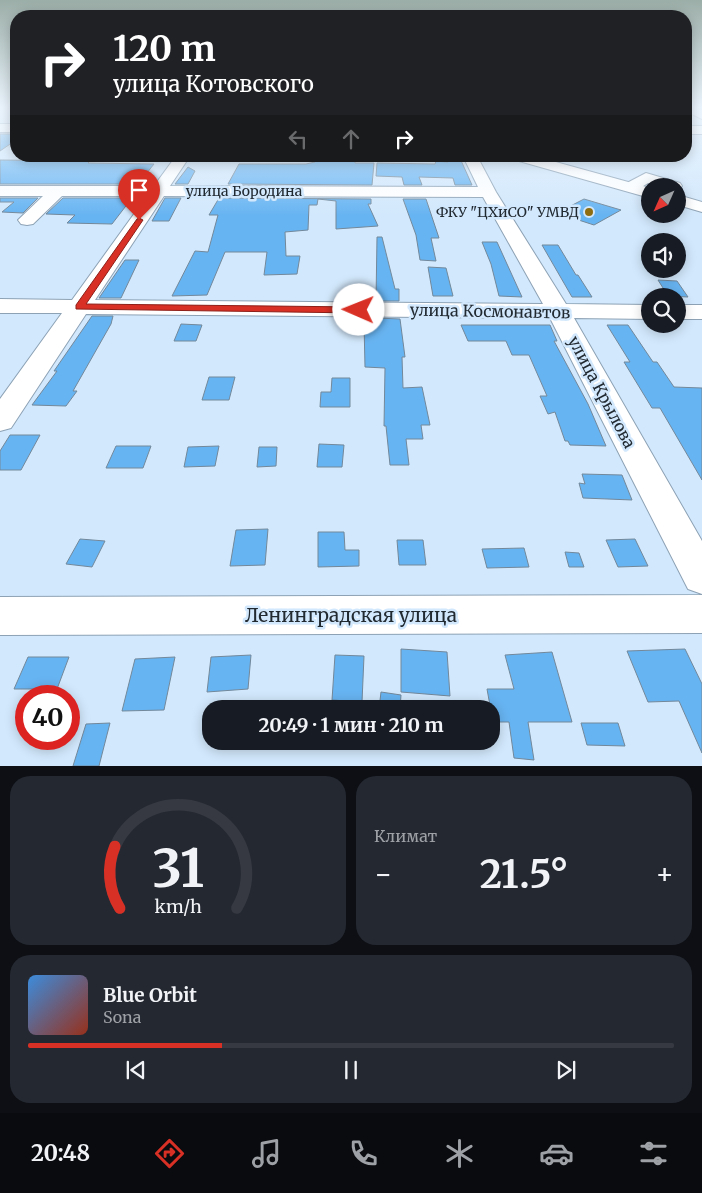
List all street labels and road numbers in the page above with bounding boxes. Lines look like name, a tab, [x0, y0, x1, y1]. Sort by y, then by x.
street label: улица Бородина	[186, 182, 303, 200]
street label: улица Космонавтов	[410, 300, 570, 322]
street label: улица Крылова	[564, 332, 640, 452]
street label: Ленинградская улица	[245, 603, 457, 627]

